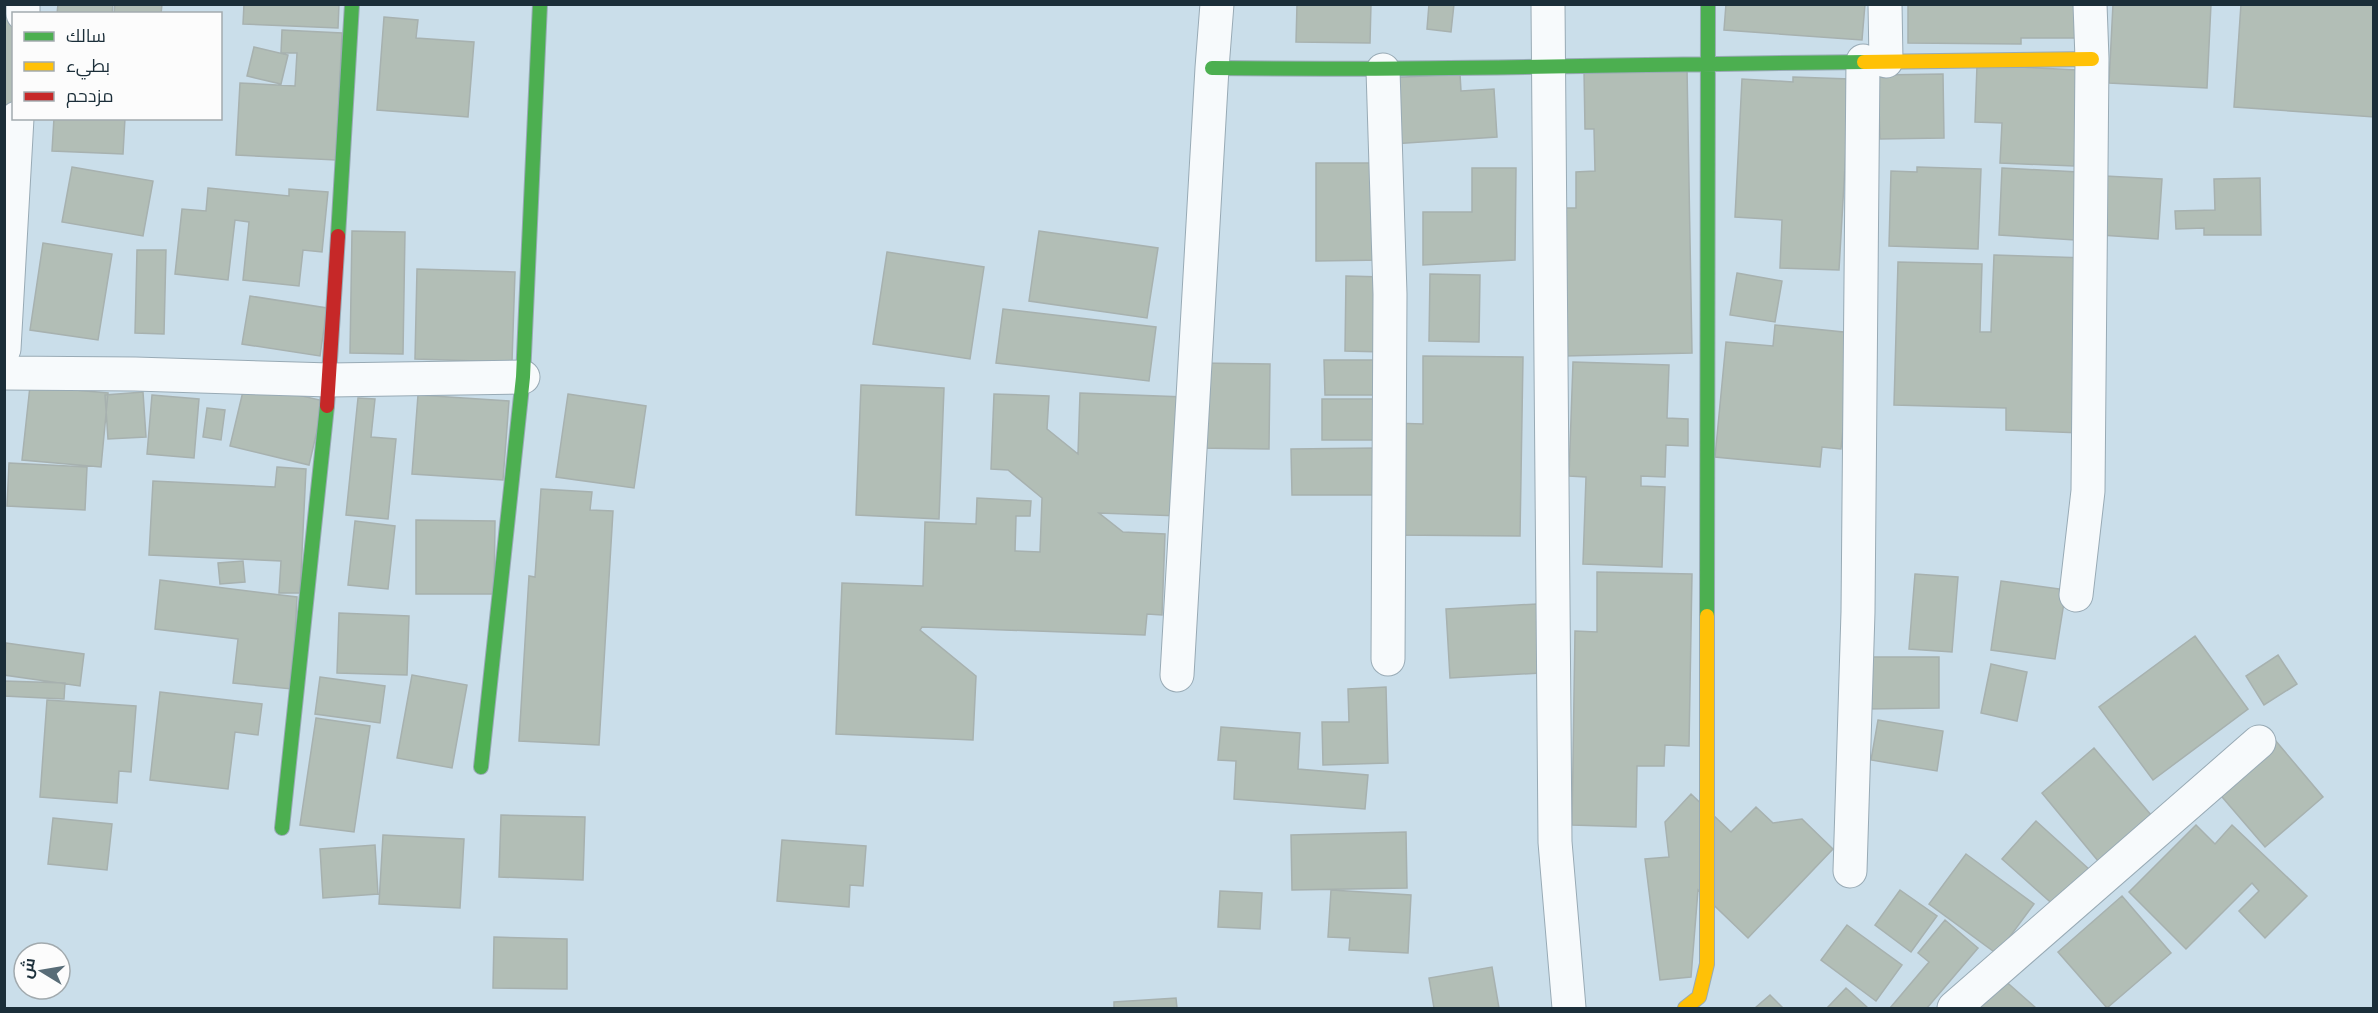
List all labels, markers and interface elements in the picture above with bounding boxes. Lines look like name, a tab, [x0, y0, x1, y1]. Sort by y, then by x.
legend	[12, 12, 222, 120]
text: سالك	[66, 24, 106, 46]
text: بطيء	[66, 54, 110, 80]
text: مزدحم	[66, 84, 114, 108]
north arrow	[12, 941, 72, 1001]
text: ش	[16, 956, 39, 980]

